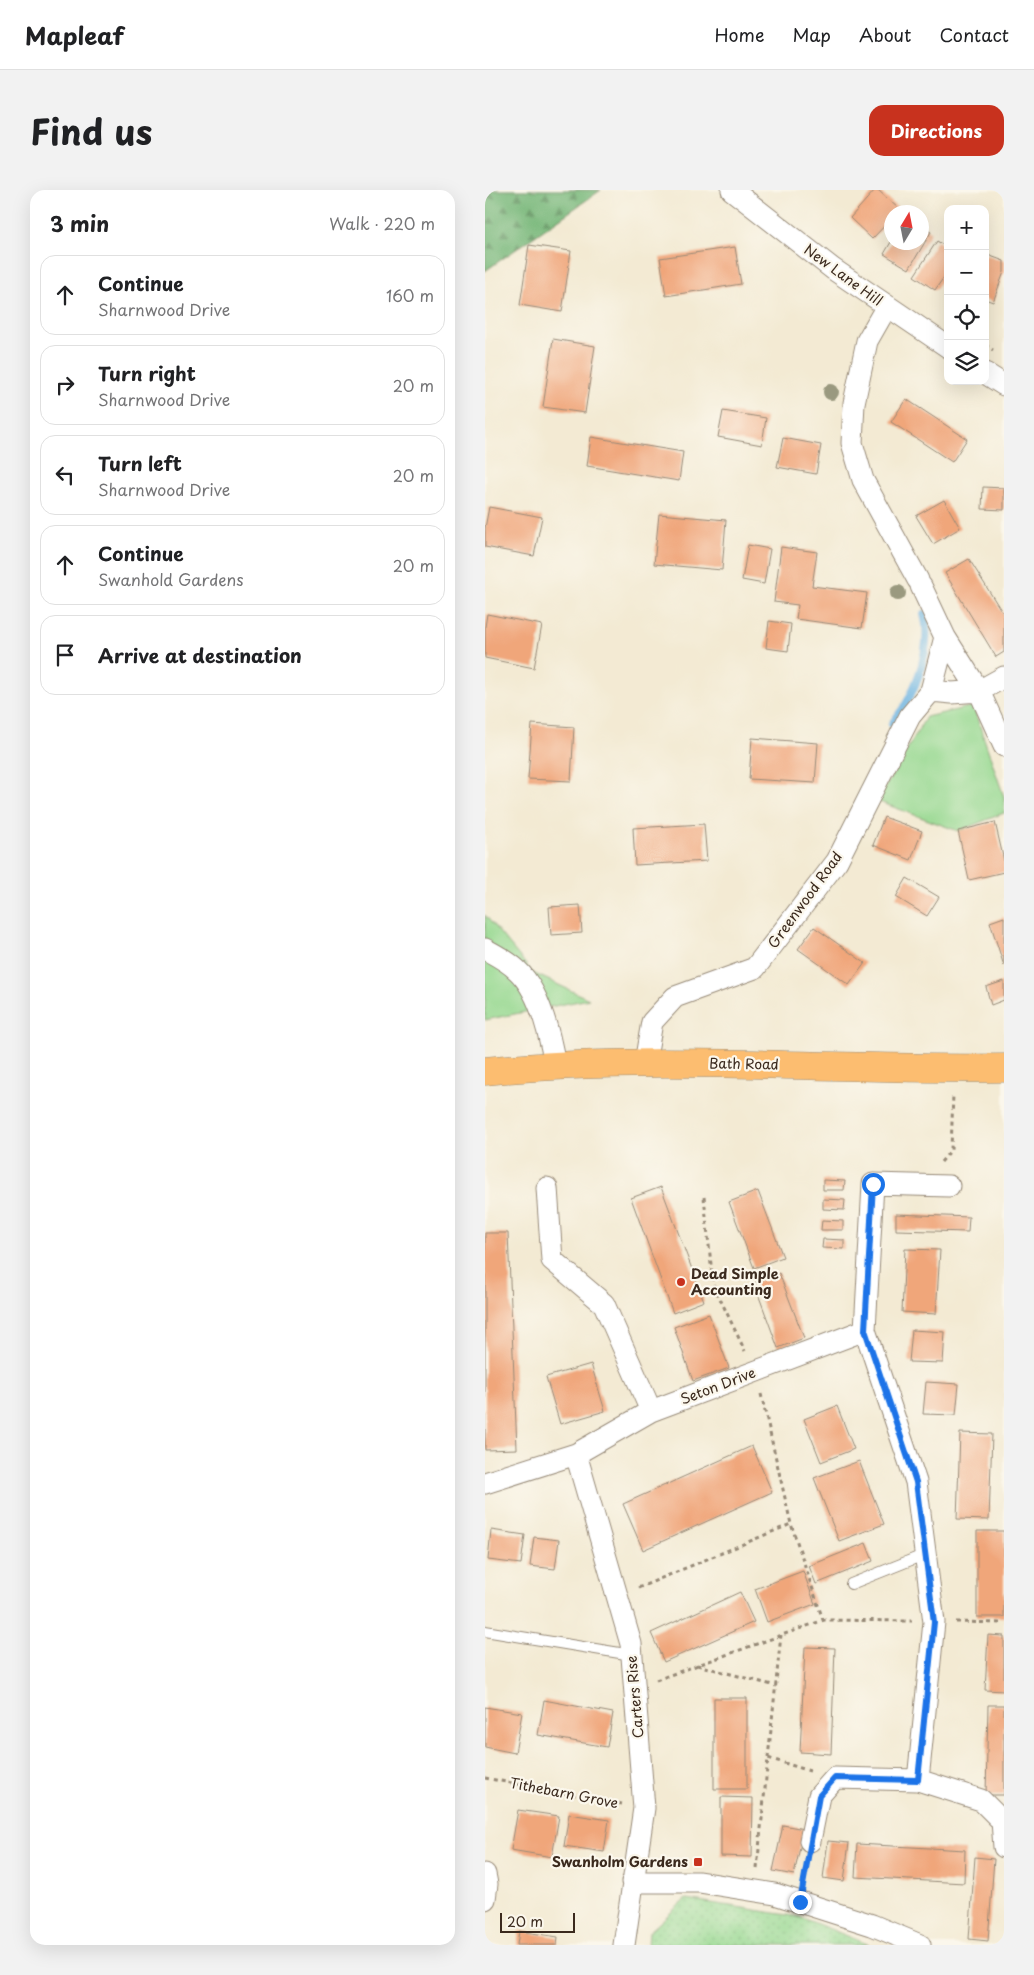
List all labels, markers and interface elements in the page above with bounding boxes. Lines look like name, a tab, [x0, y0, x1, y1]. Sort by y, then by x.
text: Mapleaf	[25, 17, 124, 53]
text: Home	[714, 21, 764, 48]
text: Map	[792, 21, 831, 48]
text: About	[859, 21, 911, 48]
text: Contact	[939, 21, 1009, 48]
text: Find us	[30, 104, 152, 157]
button: Directions	[869, 105, 1004, 156]
north arrow	[884, 205, 929, 250]
map controls	[944, 205, 989, 385]
button: +	[944, 205, 989, 250]
text: 3 min	[50, 207, 109, 239]
text: Walk · 220 m	[329, 211, 435, 235]
street label: New Lane Hill	[799, 239, 887, 310]
button: −	[944, 250, 989, 295]
text: Continue	[98, 269, 184, 297]
icon: ahead	[51, 281, 79, 309]
text: 160 m	[386, 283, 434, 307]
button: locate	[944, 295, 989, 340]
text: Sharnwood Drive	[98, 297, 230, 321]
button: layers	[944, 340, 989, 385]
text: Turn right	[98, 359, 196, 387]
icon: right	[51, 371, 79, 399]
text: 20 m	[393, 373, 434, 397]
text: Sharnwood Drive	[98, 387, 230, 411]
text: Turn left	[98, 449, 182, 477]
icon: left	[51, 461, 79, 489]
text: 20 m	[393, 463, 434, 487]
text: Sharnwood Drive	[98, 477, 230, 501]
text: Continue	[98, 539, 184, 567]
icon: ahead	[51, 551, 79, 579]
text: 20 m	[393, 553, 434, 577]
text: Swanhold Gardens	[98, 567, 244, 591]
icon: arrive	[51, 641, 79, 669]
text: Arrive at destination	[98, 641, 302, 669]
street label: Greenwood Road	[762, 847, 847, 952]
street label: Bath Road	[709, 1052, 779, 1075]
route start	[862, 1173, 885, 1196]
place label: Dead Simple Accounting	[691, 1263, 779, 1300]
marker: Dead Simple Accounting	[675, 1276, 687, 1288]
street label: Seton Drive	[677, 1362, 759, 1410]
street label: Carters Rise	[620, 1655, 649, 1739]
street label: Tithebarn Grove	[508, 1772, 620, 1813]
place label: Swanholm Gardens	[552, 1851, 688, 1872]
marker: Swanholm Gardens	[692, 1856, 704, 1868]
route end	[789, 1891, 812, 1914]
scale bar	[500, 1910, 575, 1933]
text: 20 m	[507, 1911, 543, 1932]

